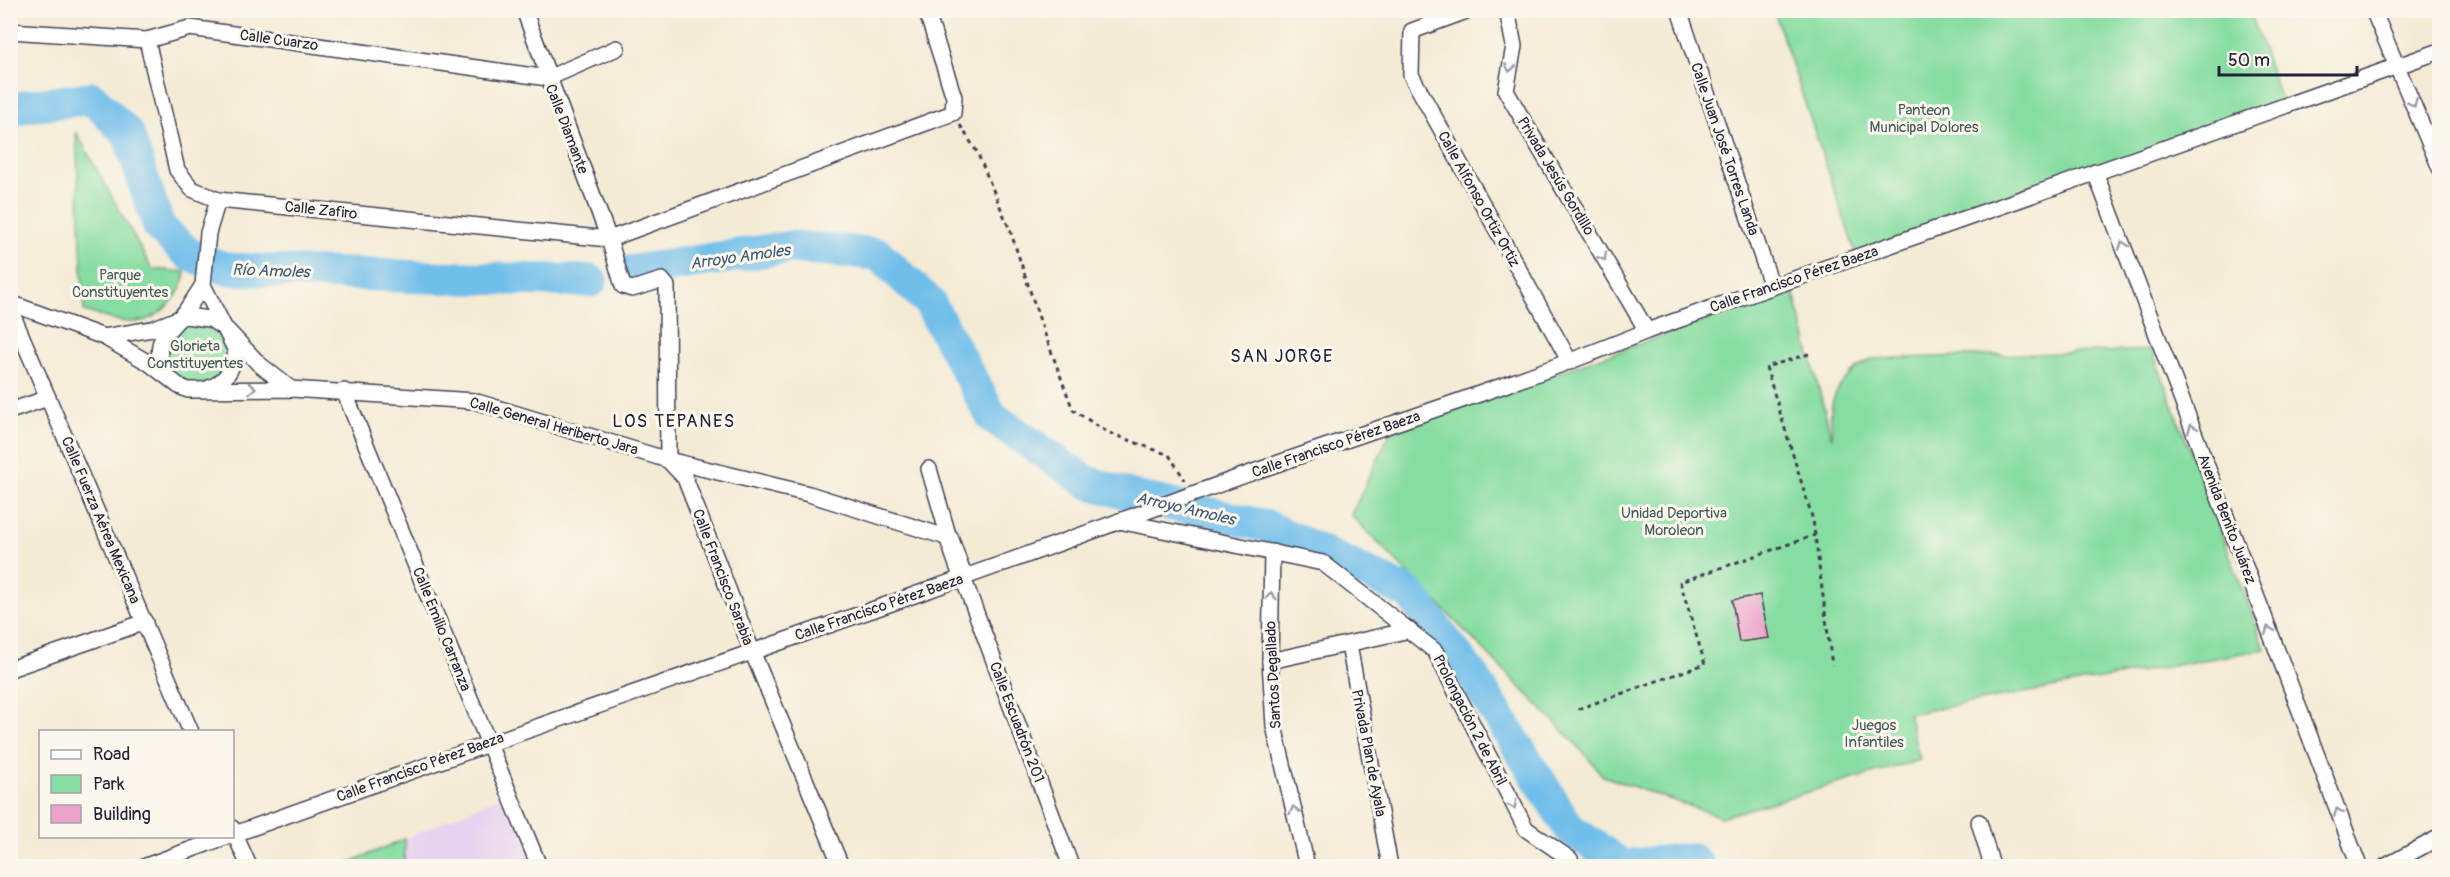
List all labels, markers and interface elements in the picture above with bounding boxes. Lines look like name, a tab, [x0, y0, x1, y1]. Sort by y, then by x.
street label: Calle Cuarzo	[238, 26, 319, 55]
scale bar	[2219, 39, 2357, 77]
text: 50 m	[2228, 49, 2270, 72]
street label: Calle Juan José Torres Landa	[1686, 60, 1763, 238]
one-way arrow	[1504, 63, 1517, 73]
street label: Calle Diamante	[541, 82, 593, 177]
one-way arrow	[2406, 97, 2418, 108]
park label: Panteon Municipal Dolores	[1870, 101, 1979, 137]
street label: Privada Jesús Gordillo	[1513, 113, 1598, 239]
street label: Calle Alfonso Ortiz Ortiz	[1433, 128, 1524, 271]
street label: Calle Zafiro	[284, 197, 358, 224]
water label: Arroyo Amoles	[689, 240, 793, 274]
one-way arrow	[2117, 241, 2130, 251]
street label: Calle Francisco Pérez Baeza	[1707, 242, 1881, 317]
one-way arrow	[1596, 251, 1608, 261]
water label: Río Amoles	[232, 260, 312, 282]
park label: Parque Constituyentes	[72, 266, 168, 302]
park label: Glorieta Constituyentes	[147, 337, 243, 373]
district label: SAN JORGE	[1230, 345, 1334, 368]
one-way arrow	[248, 382, 257, 394]
street label: Calle General Heriberto Jara	[467, 393, 640, 460]
street label: Calle Francisco Pérez Baeza	[1249, 407, 1423, 482]
district label: LOS TEPANES	[612, 410, 736, 433]
one-way arrow	[2187, 423, 2199, 434]
street label: Calle Fuerza Aérea Mexicana	[57, 434, 144, 607]
street label: Avenida Benito Juárez	[2193, 452, 2260, 587]
water label: Arroyo Amoles	[1134, 488, 1239, 530]
park label: Unidad Deportiva Moroleon	[1621, 504, 1727, 540]
street label: Calle Francisco Sarabia	[688, 506, 757, 648]
street label: Calle Emilio Carranza	[408, 564, 475, 694]
street label: Calle Francisco Pérez Baeza	[792, 570, 966, 645]
one-way arrow	[1265, 591, 1277, 600]
street label: Santos Degallado	[1261, 620, 1286, 730]
one-way arrow	[2264, 625, 2276, 636]
street label: Prolongación 2 de Abril	[1428, 652, 1511, 789]
street label: Calle Escuadrón 201	[985, 659, 1048, 785]
street label: Privada Plan de Ayala	[1347, 688, 1390, 818]
park label: Juegos Infantiles	[1844, 716, 1904, 752]
street label: Calle Francisco Pérez Baeza	[334, 728, 506, 807]
legend	[39, 730, 234, 838]
text: Road	[93, 743, 130, 766]
text: Park	[93, 773, 125, 796]
one-way arrow	[1506, 799, 1518, 810]
text: Building	[93, 803, 151, 826]
one-way arrow	[1288, 805, 1301, 815]
one-way arrow	[2333, 807, 2345, 818]

